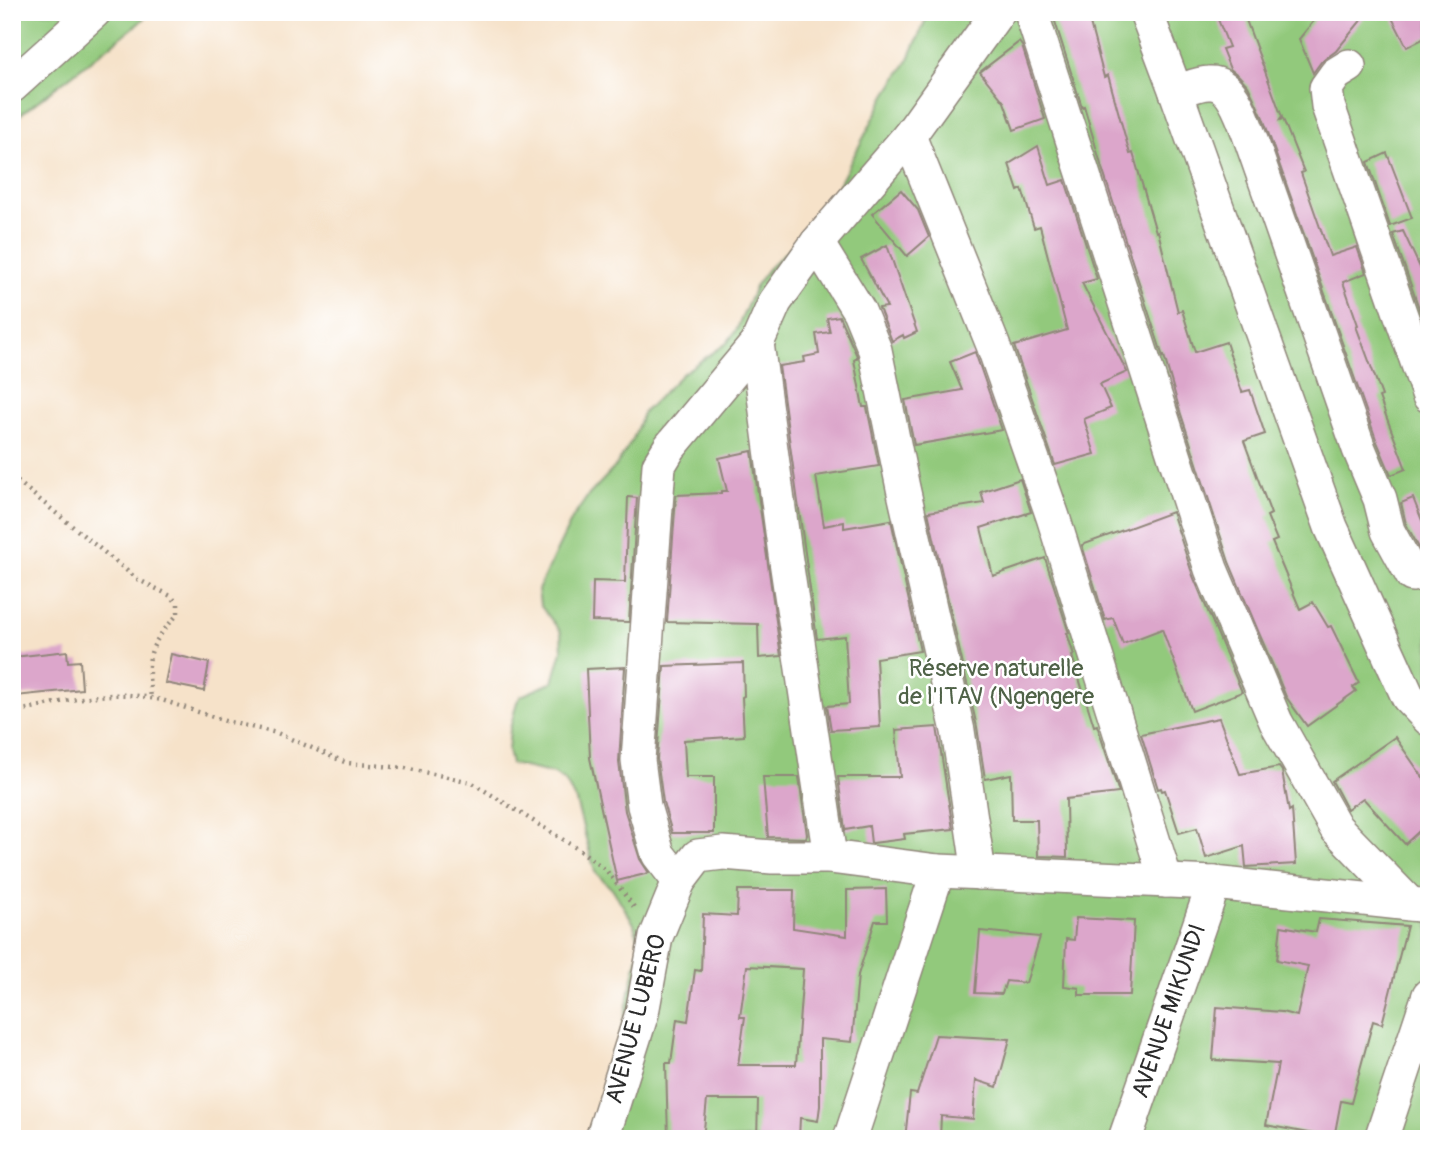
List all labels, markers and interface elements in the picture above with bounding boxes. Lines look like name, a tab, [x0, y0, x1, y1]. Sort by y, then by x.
park label: Réserve naturelle de l'ITAV (Ngengere	[898, 654, 1094, 711]
street label: AVENUE MIKUNDI	[1126, 920, 1212, 1102]
street label: AVENUE LUBERO	[599, 931, 673, 1107]

